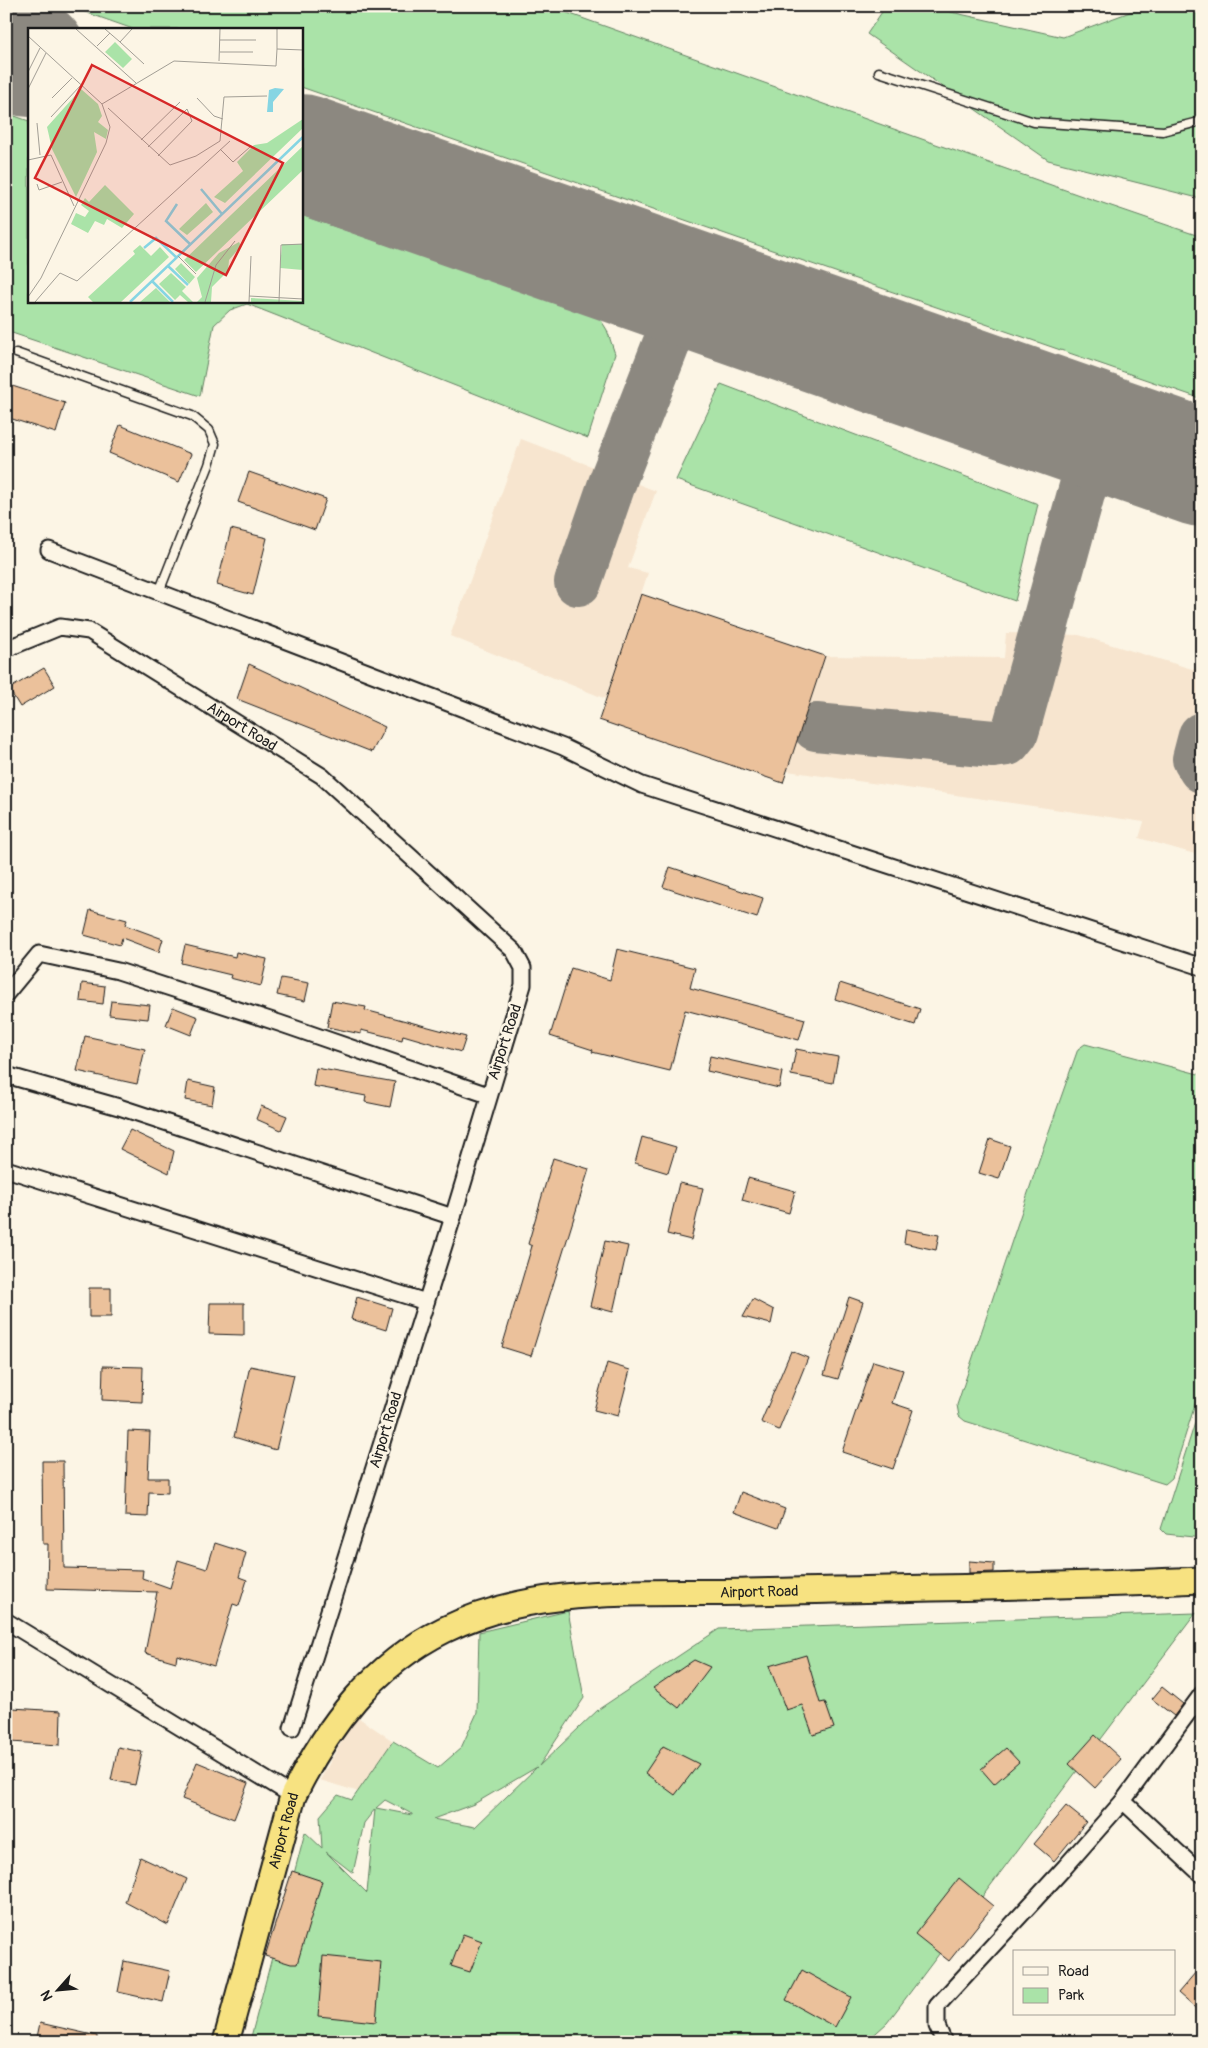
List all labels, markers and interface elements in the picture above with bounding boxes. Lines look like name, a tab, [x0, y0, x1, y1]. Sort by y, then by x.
inset map	[28, 28, 302, 302]
street label: Airport Road	[204, 697, 281, 755]
street label: Airport Road	[484, 1002, 526, 1082]
street label: Airport Road	[365, 1390, 407, 1470]
street label: Airport Road	[720, 1581, 799, 1602]
street label: Airport Road	[264, 1790, 303, 1871]
legend	[1013, 1950, 1176, 2016]
text: Road	[1058, 1962, 1089, 1981]
north arrow	[32, 1966, 82, 2016]
text: Park	[1058, 1986, 1085, 2005]
text: N	[37, 1988, 57, 2004]

